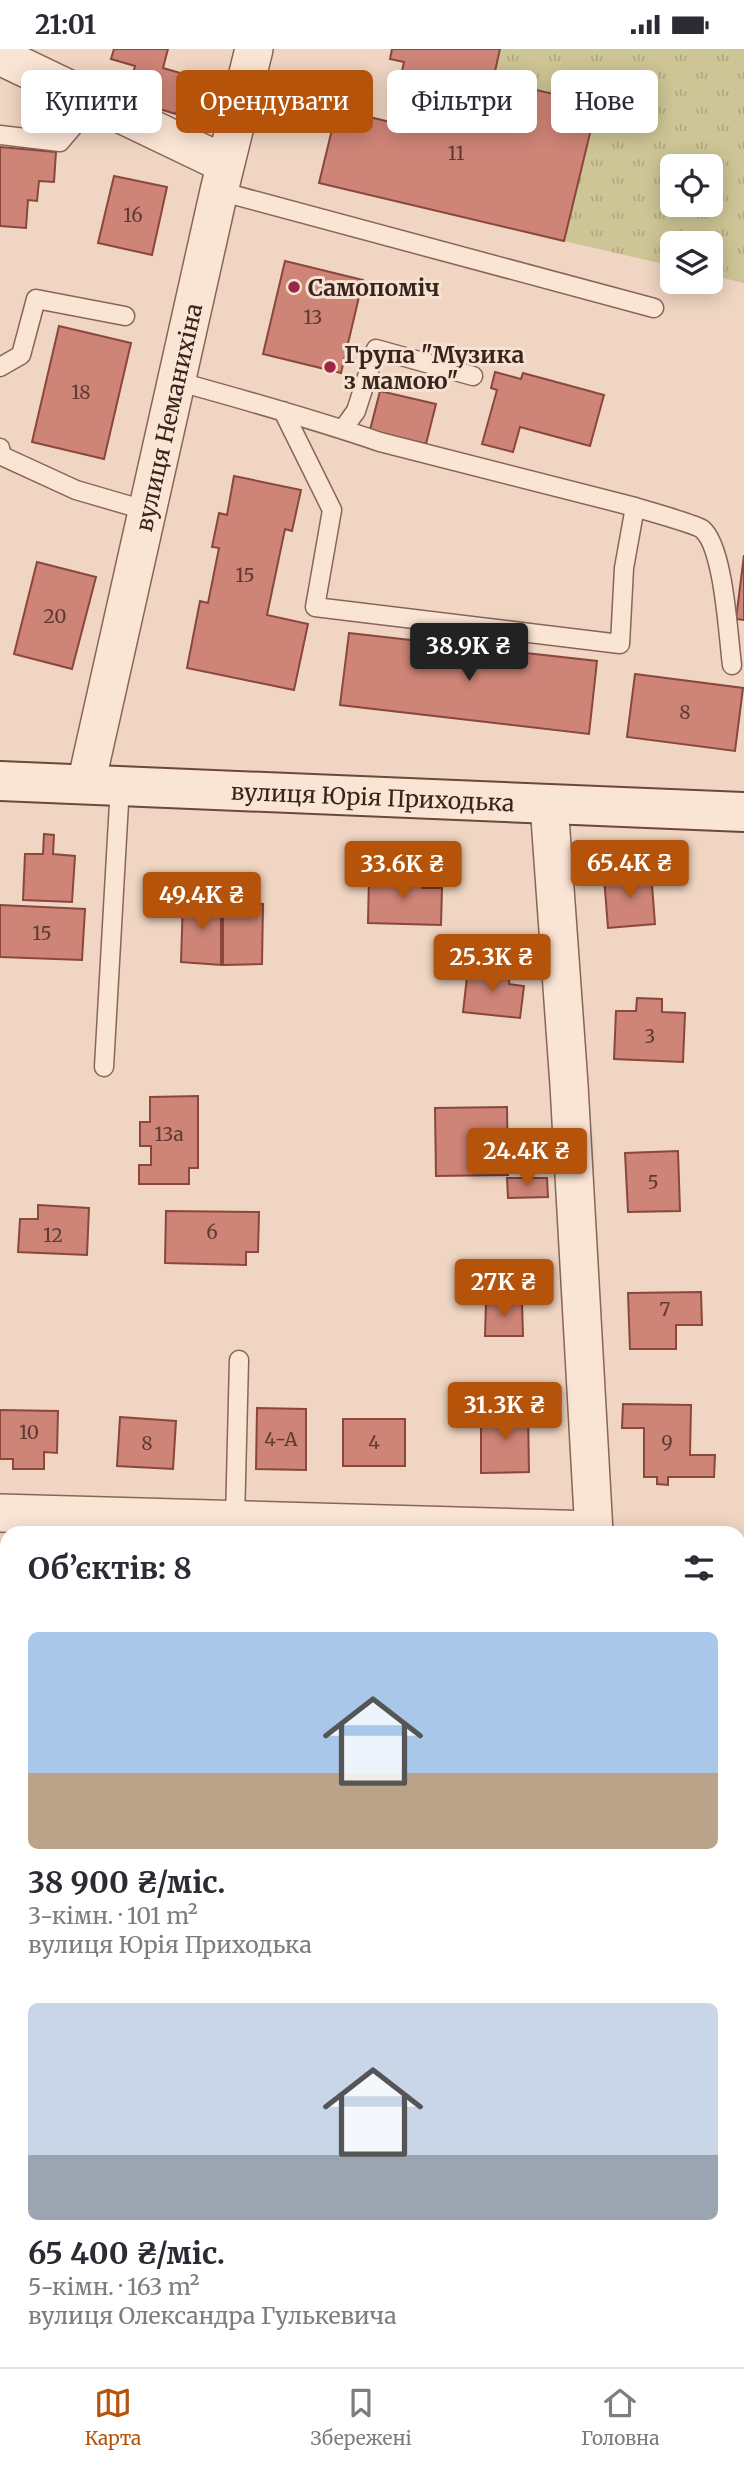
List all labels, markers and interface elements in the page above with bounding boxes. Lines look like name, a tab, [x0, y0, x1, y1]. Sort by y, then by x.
text: 21:01	[35, 8, 96, 41]
chip: Купити	[21, 70, 162, 133]
chip: Орендувати	[176, 70, 373, 133]
chip: Фільтри	[387, 70, 537, 133]
chip: Нове	[551, 70, 658, 133]
house number: 11	[448, 141, 465, 165]
map controls	[660, 154, 723, 294]
button: locate	[660, 154, 723, 217]
house number: 16	[123, 203, 143, 227]
button: layers	[660, 231, 723, 294]
place label: Самопоміч	[308, 273, 440, 302]
marker: Самопоміч	[286, 279, 302, 295]
street label: вулиця Неманихіна	[129, 300, 208, 534]
house number: 13	[304, 305, 322, 329]
place label: Група "Музика з мамою"	[344, 340, 524, 395]
marker: Група "Музика з мамою"	[322, 359, 338, 375]
house number: 18	[71, 380, 91, 404]
house number: 15	[235, 563, 255, 587]
house number: 20	[43, 604, 67, 628]
pin: 38.9K ₴	[404, 623, 534, 683]
text: 38.9K ₴	[426, 631, 512, 660]
house number: 8	[679, 700, 691, 724]
street label: вулиця Юрія Приходька	[230, 776, 515, 817]
pin: 33.6K ₴	[338, 841, 468, 901]
pin: 65.4K ₴	[565, 841, 695, 900]
text: 65.4K ₴	[587, 848, 673, 877]
text: 33.6K ₴	[361, 849, 445, 878]
pin: 49.4K ₴	[137, 873, 267, 932]
text: 49.4K ₴	[159, 880, 245, 909]
house number: 15	[32, 921, 52, 945]
pin: 25.3K ₴	[427, 935, 557, 994]
text: 25.3K ₴	[450, 942, 534, 971]
house number: 3	[645, 1024, 655, 1048]
house number: 13а	[154, 1122, 184, 1146]
pin: 24.4K ₴	[462, 1129, 592, 1188]
text: 24.4K ₴	[483, 1136, 571, 1165]
house number: 5	[647, 1170, 659, 1194]
house number: 6	[206, 1220, 218, 1244]
house number: 12	[43, 1223, 63, 1247]
pin: 27K ₴	[455, 1259, 553, 1319]
text: 27K ₴	[471, 1267, 537, 1296]
house number: 7	[660, 1297, 671, 1321]
pin: 31.3K ₴	[440, 1383, 570, 1442]
text: 31.3K ₴	[464, 1390, 546, 1419]
house number: 10	[19, 1420, 39, 1444]
house number: 4-А	[264, 1427, 298, 1451]
house number: 4	[368, 1430, 380, 1454]
house number: 9	[661, 1430, 673, 1454]
house number: 8	[141, 1431, 153, 1455]
text: Об’єктів: 8	[28, 1549, 192, 1587]
icon: filters	[680, 1549, 718, 1587]
icon: home	[310, 1678, 436, 1804]
text: 38 900 ₴/міс.	[28, 1863, 225, 1901]
text: 3-кімн. · 101 m²	[28, 1901, 198, 1930]
text: вулиця Юрія Приходька	[28, 1930, 312, 1959]
icon: home	[310, 2049, 436, 2175]
text: 65 400 ₴/міс.	[28, 2234, 225, 2272]
text: 5-кімн. · 163 m²	[28, 2272, 199, 2301]
text: вулиця Олександра Гулькевича	[28, 2301, 397, 2330]
tab: Карта	[85, 2384, 141, 2450]
tab: Збережені	[311, 2384, 412, 2450]
tab: Головна	[581, 2384, 659, 2450]

